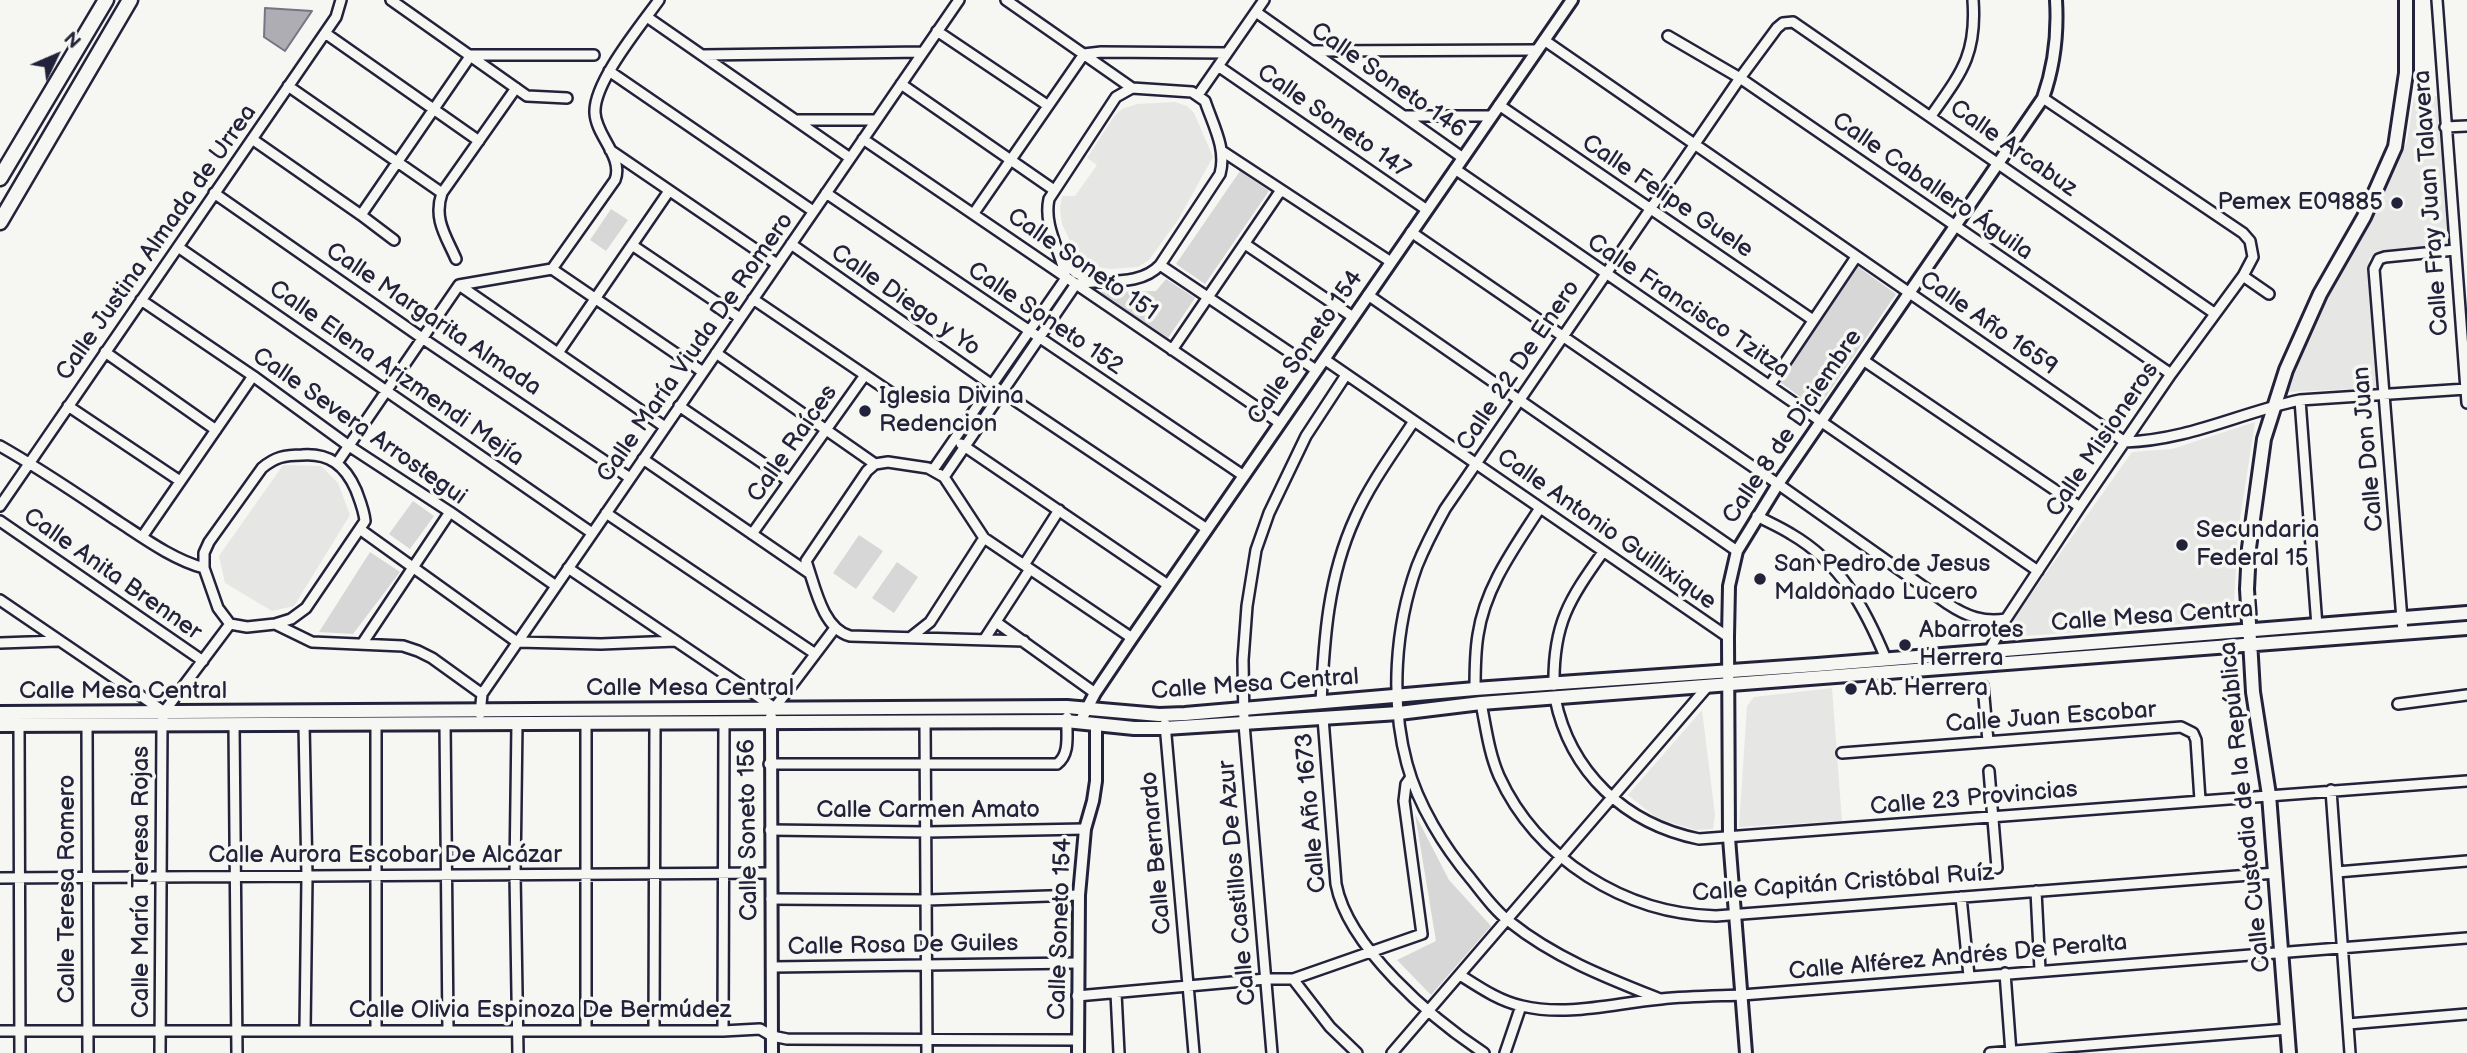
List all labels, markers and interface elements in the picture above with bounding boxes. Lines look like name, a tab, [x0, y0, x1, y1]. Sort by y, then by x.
street label: Calle Soneto 146	[1305, 17, 1471, 145]
north arrow	[21, 21, 91, 91]
text: N	[58, 28, 85, 54]
street label: Calle Soneto 147	[1251, 58, 1415, 186]
street label: Calle Fray Juan Talavera	[2408, 69, 2456, 337]
street label: Calle Arcabuz	[1944, 94, 2082, 204]
street label: Calle Justina Almada de Urrea	[51, 100, 263, 386]
street label: Calle Caballero Águila	[1826, 107, 2038, 267]
street label: Calle Felipe Guele	[1576, 129, 1758, 265]
place label: Pemex E09885	[2218, 189, 2383, 217]
marker: Pemex E09885	[2389, 195, 2405, 211]
street label: Calle Soneto 151	[1001, 202, 1163, 328]
street label: Calle María Viuda De Romero	[592, 208, 800, 488]
street label: Calle Francisco Tzitza	[1581, 228, 1795, 386]
street label: Calle Margarita Almada	[320, 237, 546, 403]
street label: Calle Diego y Yo	[825, 239, 985, 363]
street label: Calle Soneto 152	[962, 256, 1128, 382]
street label: Calle Soneto 154	[1242, 265, 1370, 431]
street label: Calle Año 1659	[1913, 266, 2063, 382]
street label: Calle Elena Arizmendi Mejía	[263, 275, 529, 473]
street label: Calle 22 De Enero	[1451, 275, 1587, 457]
street label: Calle 8 de Diciembre	[1717, 324, 1869, 530]
street label: Calle Severa Arrostegui	[246, 342, 472, 512]
street label: Calle Misioneros	[2041, 357, 2165, 523]
street label: Calle Don Juan	[2347, 365, 2391, 533]
street label: Calle Raíces	[742, 380, 844, 508]
place label: Iglesia Divina Redencion	[879, 383, 1024, 439]
marker: Iglesia Divina Redencion	[857, 403, 873, 419]
street label: Calle Antonio Guillixique	[1491, 443, 1721, 617]
street label: Calle Anita Brenner	[17, 503, 207, 647]
place label: Secundaria Federal 15	[2196, 517, 2320, 573]
marker: Secundaria Federal 15	[2174, 537, 2190, 553]
place label: San Pedro de Jesus Maldonado Lucero	[1774, 551, 1990, 607]
marker: San Pedro de Jesus Maldonado Lucero	[1752, 571, 1768, 587]
street label: Calle Mesa Central	[2050, 595, 2260, 639]
place label: Abarrotes Herrera	[1919, 617, 2024, 673]
marker: Abarrotes Herrera	[1897, 637, 1913, 653]
street label: Calle Custodia de la República	[2214, 640, 2278, 974]
street label: Calle Mesa Central	[1150, 663, 1360, 707]
street label: Calle Mesa Central	[586, 675, 794, 703]
place label: Ab. Herrera	[1865, 675, 1988, 703]
street label: Calle Mesa Central	[19, 678, 227, 706]
marker: Ab. Herrera	[1843, 681, 1859, 697]
street label: Calle Juan Escobar	[1945, 696, 2157, 740]
street label: Calle Año 1673	[1291, 732, 1333, 894]
street label: Calle Soneto 156	[733, 739, 765, 921]
street label: Calle María Teresa Rojas	[128, 746, 156, 1018]
street label: Calle Castillos De Azur	[1213, 759, 1263, 1007]
street label: Calle Bernardo	[1136, 770, 1178, 936]
street label: Calle Teresa Romero	[54, 775, 82, 1003]
street label: Calle 23 Provincias	[1869, 776, 2079, 822]
street label: Calle Carmen Amato	[816, 797, 1040, 825]
street label: Calle Soneto 154	[1043, 837, 1079, 1021]
street label: Calle Aurora Escobar De Alcázar	[208, 842, 562, 870]
street label: Calle Capitán Cristóbal Ruíz	[1691, 859, 1995, 909]
street label: Calle Alférez Andrés De Peralta	[1788, 929, 2128, 987]
street label: Calle Rosa De Guiles	[787, 930, 1019, 962]
street label: Calle Olivia Espinoza De Bermúdez	[349, 997, 731, 1025]

